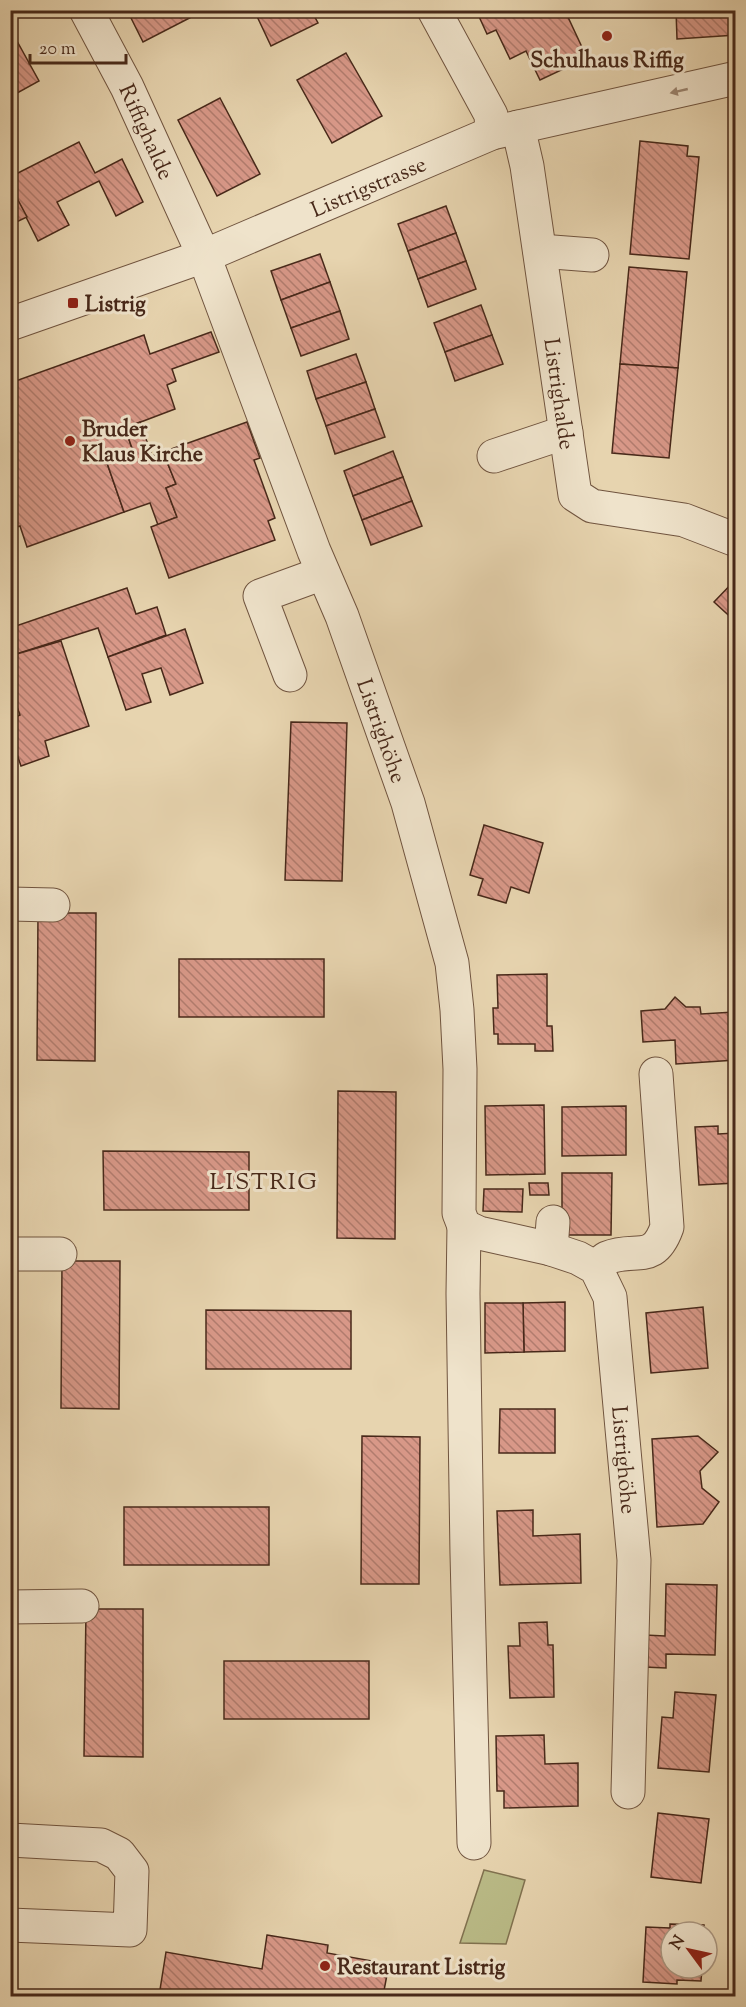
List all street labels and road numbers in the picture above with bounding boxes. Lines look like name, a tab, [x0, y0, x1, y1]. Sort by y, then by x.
street label: Riffighalde	[109, 80, 180, 186]
street label: Listrigstrasse	[306, 150, 432, 228]
street label: Listrighalde	[533, 336, 581, 452]
street label: Listrighöhe	[346, 675, 413, 788]
street label: Listrighöhe	[601, 1404, 643, 1515]

